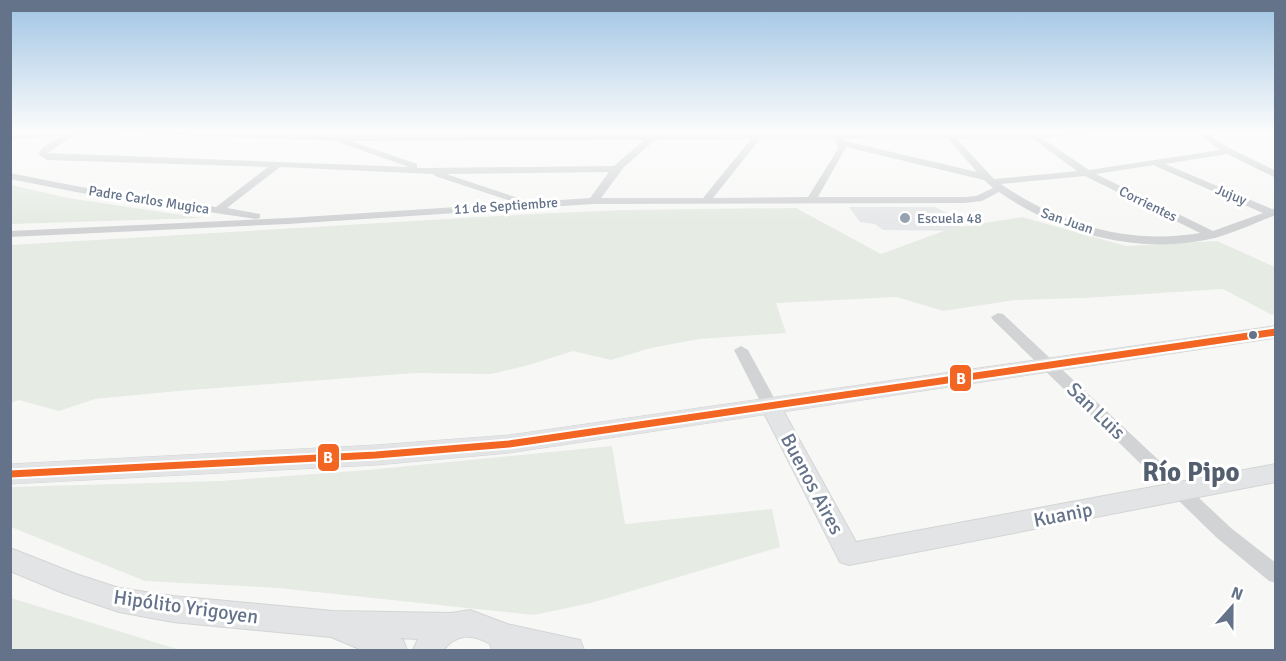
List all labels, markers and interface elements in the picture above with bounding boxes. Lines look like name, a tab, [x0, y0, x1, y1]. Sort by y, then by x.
street label: Jujuy	[1213, 181, 1249, 209]
street label: Padre Carlos Mugica	[87, 182, 211, 218]
street label: Corrientes	[1116, 183, 1180, 225]
street label: 11 de Septiembre	[453, 194, 559, 218]
street label: San Juan	[1039, 204, 1095, 238]
place label: Escuela 48	[917, 210, 982, 227]
marker: Escuela 48	[898, 211, 912, 225]
unlabelled marker	[1247, 329, 1259, 341]
line badge: B	[949, 364, 972, 392]
text: B	[956, 369, 966, 389]
street label: San Luis	[1062, 377, 1131, 445]
street label: Buenos Aires	[775, 429, 849, 539]
line badge: B	[317, 443, 340, 472]
text: B	[323, 448, 333, 468]
district label: Río Pipo	[1142, 456, 1240, 489]
street label: Kuanip	[1031, 497, 1095, 533]
north arrow	[1202, 577, 1262, 637]
text: N	[1228, 583, 1246, 605]
street label: Hipólito Yrigoyen	[112, 584, 260, 630]

